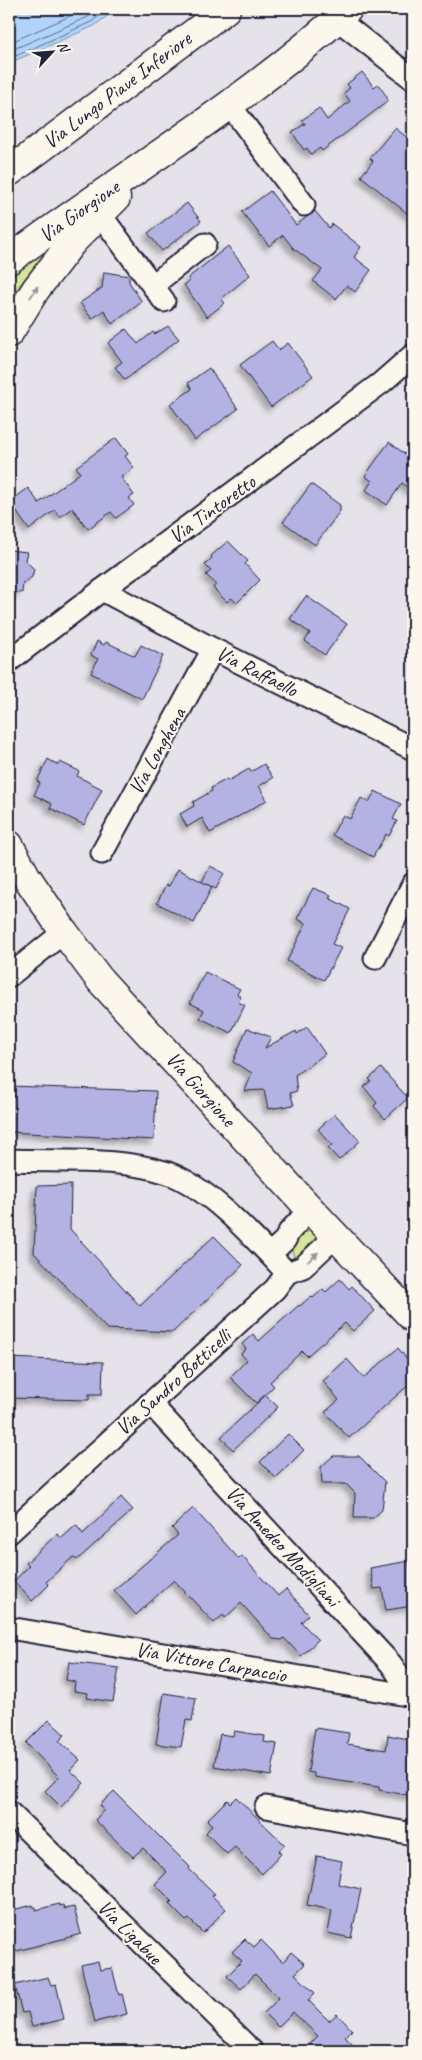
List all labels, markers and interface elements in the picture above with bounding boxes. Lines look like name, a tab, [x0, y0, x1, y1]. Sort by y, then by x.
street label: Via Lungo Piave Inferiore	[38, 25, 197, 154]
north arrow	[28, 28, 78, 78]
text: N	[54, 39, 74, 56]
street label: Via Giorgione	[34, 173, 126, 248]
one-way arrow	[30, 285, 39, 299]
street label: Via Tintoretto	[164, 468, 262, 549]
street label: Via Raffaello	[212, 639, 303, 703]
street label: Via Longhena	[123, 702, 192, 799]
street label: Via Giorgione	[161, 1046, 243, 1134]
one-way arrow	[307, 1251, 319, 1263]
street label: Via Sandro Botticelli	[110, 1321, 238, 1441]
street label: Via Amedeo Modigliani	[220, 1480, 348, 1614]
street label: Via Vittore Carpaccio	[134, 1636, 290, 1688]
street label: Via Ligabue	[92, 1894, 169, 1971]

